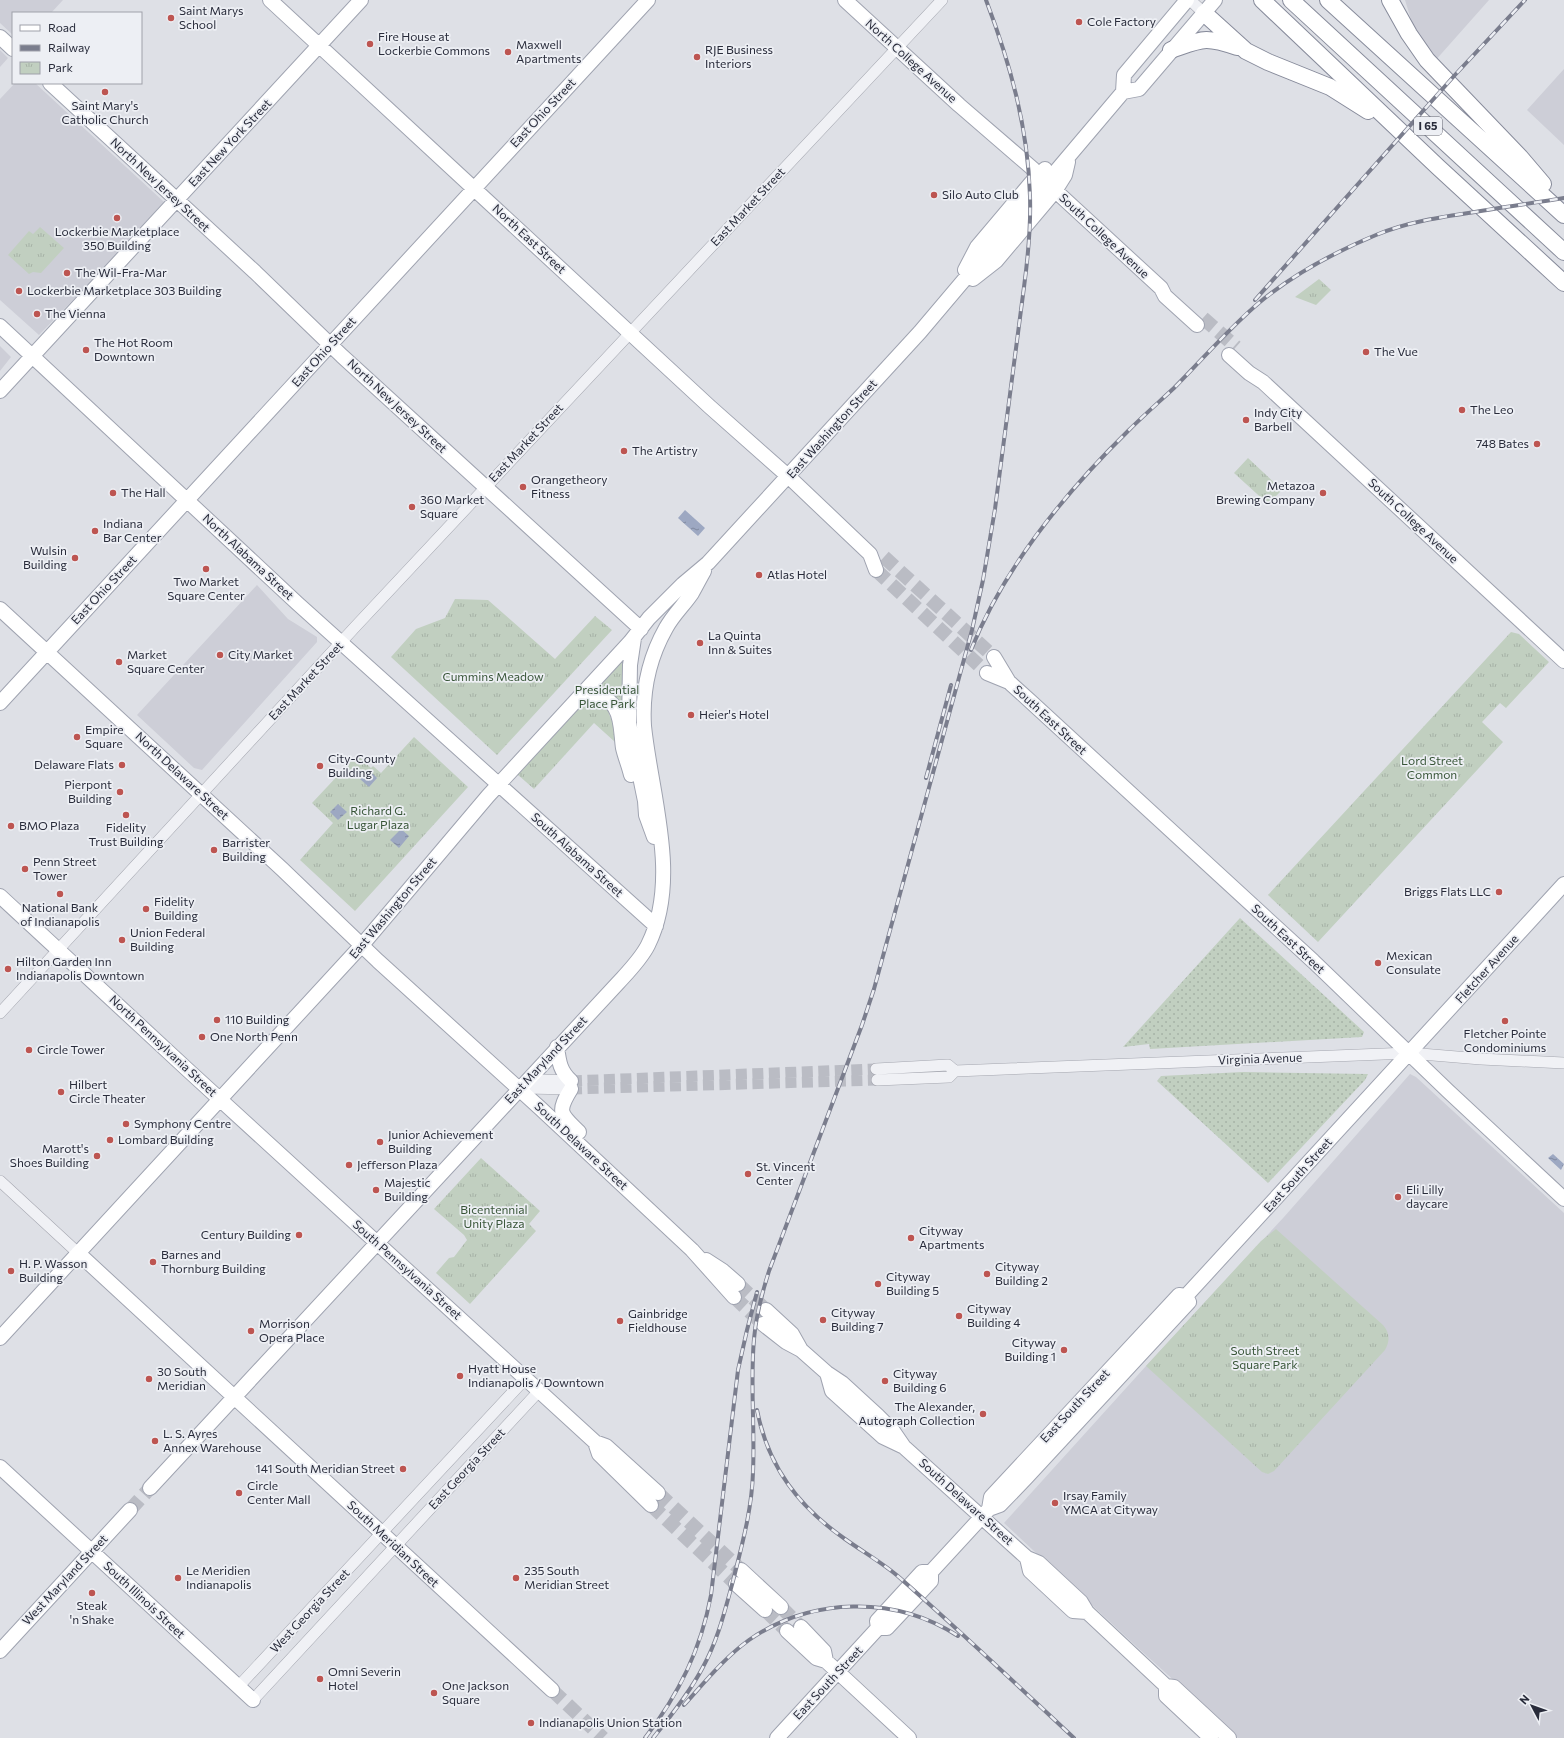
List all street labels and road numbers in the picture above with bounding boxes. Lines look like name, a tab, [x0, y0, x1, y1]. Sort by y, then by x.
street label: North College Avenue	[863, 16, 960, 105]
street label: East Ohio Street	[507, 75, 578, 150]
street label: East New York Street	[185, 96, 274, 189]
road number: I 65	[1414, 117, 1442, 135]
street label: North New Jersey Street	[107, 135, 213, 235]
street label: East Market Street	[707, 164, 787, 248]
street label: South College Avenue	[1057, 190, 1153, 281]
street label: North East Street	[490, 201, 569, 276]
street label: East Ohio Street	[288, 313, 358, 389]
street label: North New Jersey Street	[344, 356, 450, 456]
street label: East Washington Street	[783, 376, 879, 481]
street label: East Market Street	[485, 400, 565, 484]
street label: South College Avenue	[1366, 475, 1462, 566]
street label: North Alabama Street	[200, 511, 297, 602]
street label: East Ohio Street	[68, 552, 139, 627]
street label: East Market Street	[265, 638, 345, 722]
street label: South East Street	[1011, 682, 1090, 757]
street label: North Delaware Street	[133, 728, 232, 822]
street label: South Alabama Street	[529, 809, 627, 899]
street label: East Washington Street	[346, 854, 439, 961]
street label: South East Street	[1249, 901, 1328, 976]
street label: Fletcher Avenue	[1452, 931, 1521, 1005]
street label: North Pennsylvania Street	[107, 992, 220, 1099]
street label: East Maryland Street	[501, 1013, 589, 1106]
street label: Virginia Avenue	[1218, 1050, 1302, 1066]
street label: South Delaware Street	[532, 1098, 631, 1192]
street label: East South Street	[1260, 1134, 1334, 1214]
street label: South Pennsylvania Street	[350, 1217, 465, 1322]
street label: East South Street	[1037, 1366, 1112, 1445]
street label: East Georgia Street	[425, 1425, 507, 1512]
street label: South Delaware Street	[917, 1455, 1017, 1547]
street label: South Meridian Street	[345, 1497, 442, 1589]
street label: West Maryland Street	[19, 1531, 110, 1627]
street label: South Illinois Street	[101, 1558, 188, 1641]
street label: West Georgia Street	[267, 1565, 352, 1655]
street label: East South Street	[790, 1643, 865, 1722]

